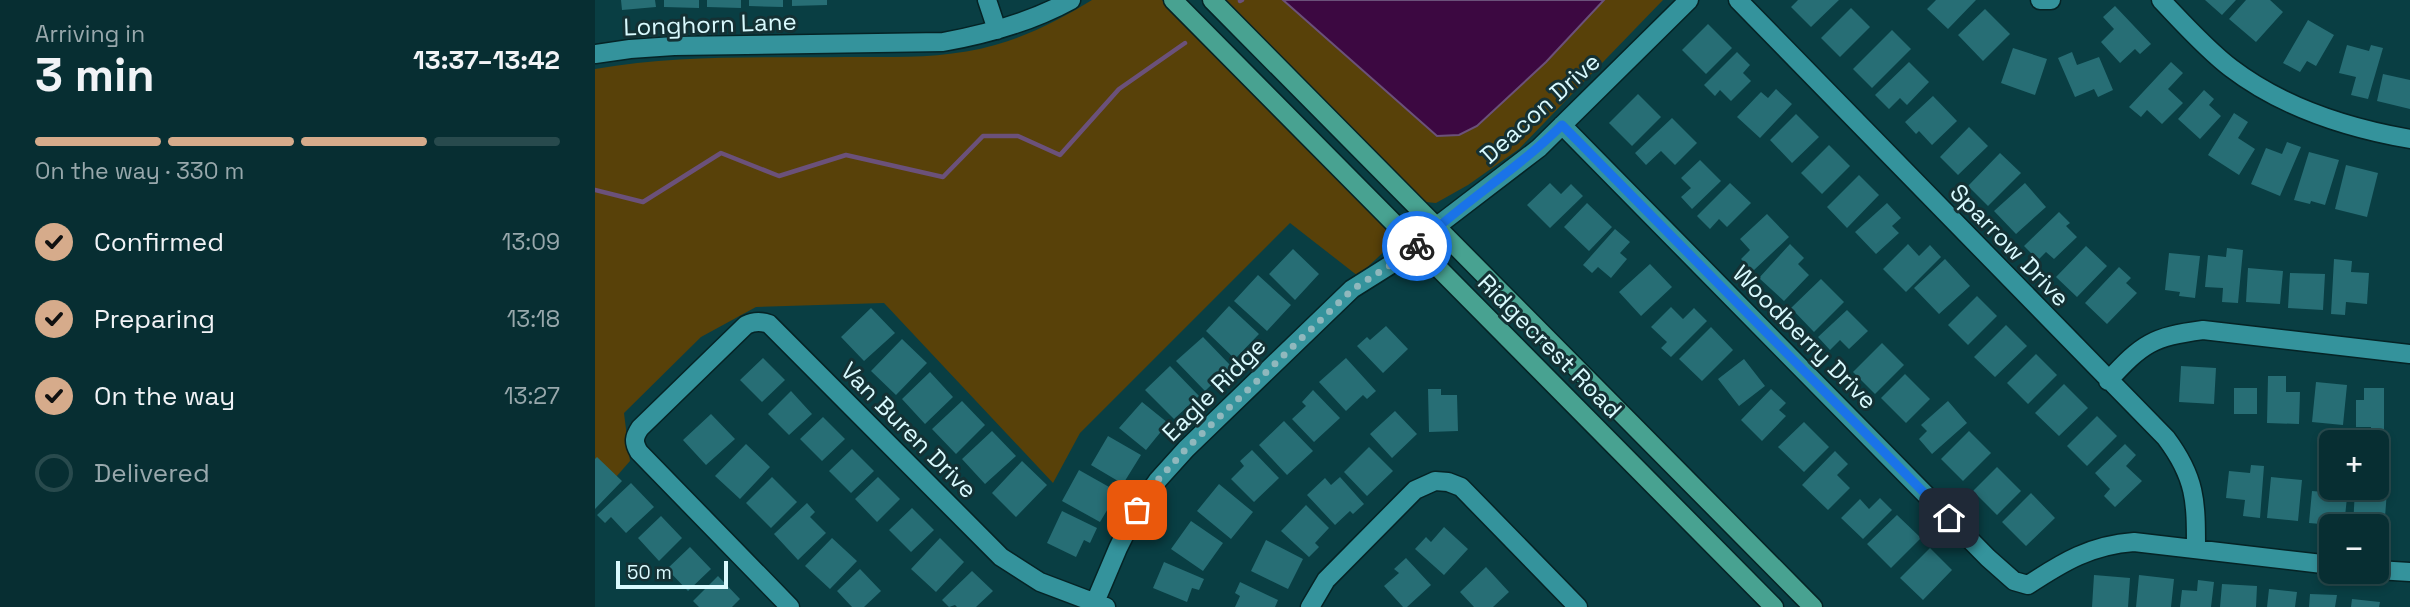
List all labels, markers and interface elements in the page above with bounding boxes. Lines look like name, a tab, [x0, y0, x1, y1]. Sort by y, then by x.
street label: Longhorn Lane	[623, 5, 797, 43]
text: Arriving in	[35, 19, 145, 49]
text: 13:37–13:42	[413, 43, 560, 77]
text: 3 min	[35, 46, 155, 104]
street label: Deacon Drive	[1473, 46, 1607, 170]
text: On the way · 330 m	[35, 156, 244, 186]
street label: Sparrow Drive	[1944, 177, 2076, 313]
courier	[1382, 211, 1452, 281]
icon: check	[35, 223, 73, 261]
text: Confirmed	[94, 225, 224, 259]
text: 13:09	[502, 227, 560, 257]
icon: bike	[1398, 227, 1436, 265]
street label: Woodberry Drive	[1726, 258, 1884, 416]
street label: Ridgecrest Road	[1471, 267, 1629, 425]
icon: check	[35, 300, 73, 338]
text: Preparing	[94, 302, 215, 336]
text: 13:18	[507, 304, 560, 334]
street label: Eagle Ridge	[1155, 330, 1273, 448]
street label: Van Buren Drive	[834, 355, 984, 505]
icon: check	[35, 377, 73, 415]
text: On the way	[94, 379, 235, 413]
text: 13:27	[504, 381, 560, 411]
map controls	[2319, 430, 2389, 584]
button: +	[2319, 430, 2389, 500]
text: Delivered	[94, 456, 210, 490]
pin	[1107, 480, 1167, 540]
pin	[1919, 488, 1979, 548]
icon: bag	[1118, 491, 1156, 529]
icon: home	[1930, 499, 1968, 537]
button: −	[2319, 514, 2389, 584]
scale bar	[616, 558, 728, 590]
text: 50 m	[627, 560, 672, 585]

